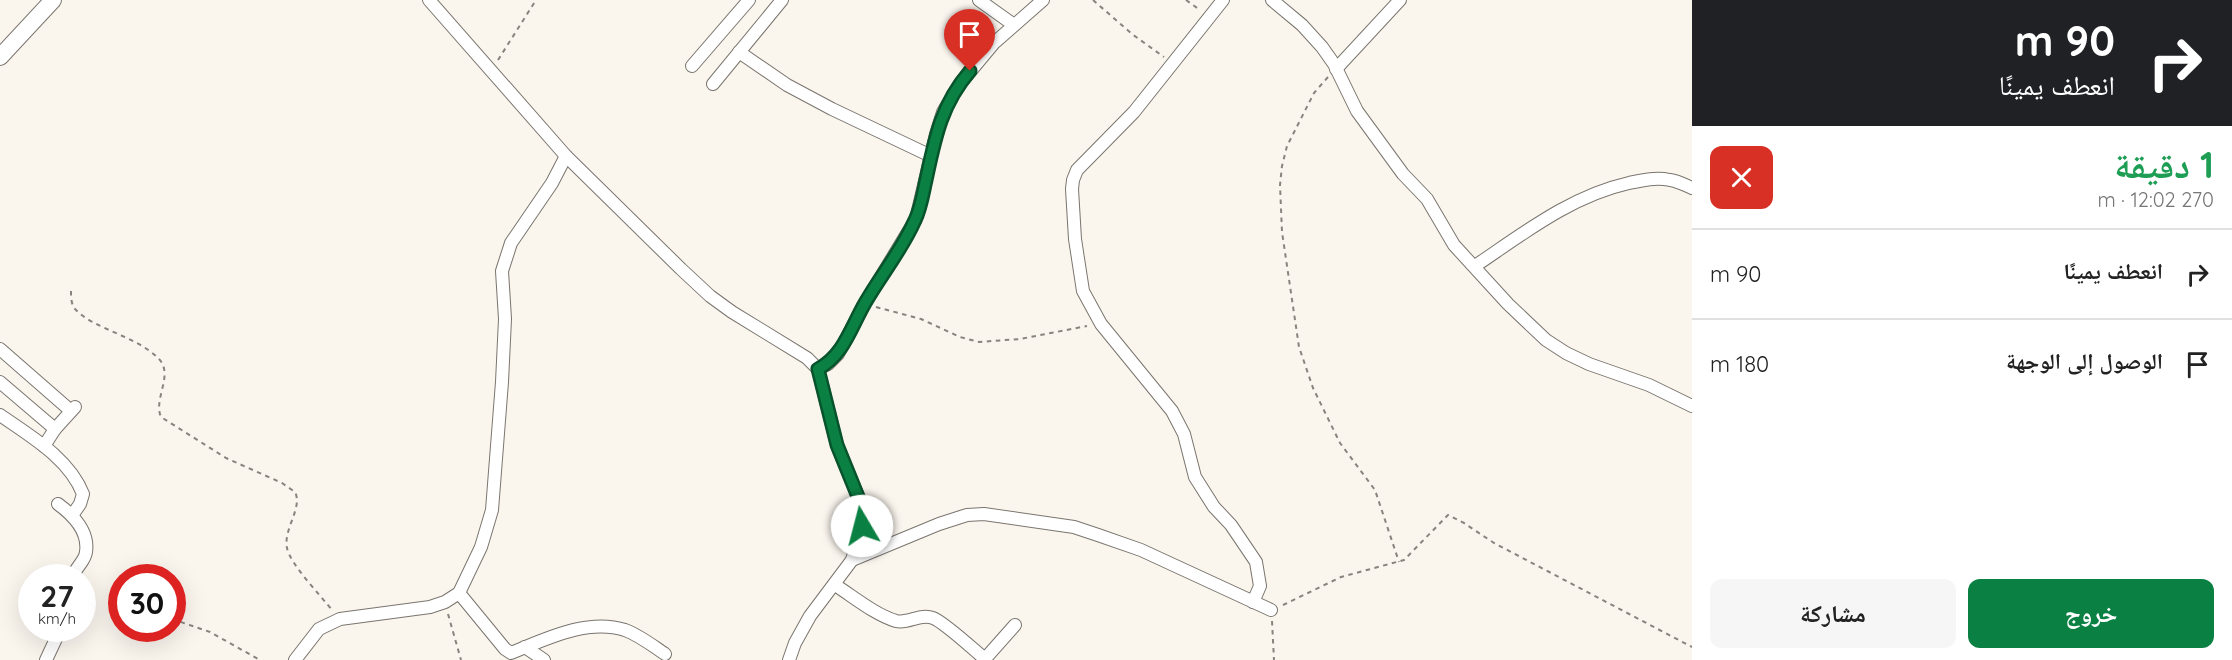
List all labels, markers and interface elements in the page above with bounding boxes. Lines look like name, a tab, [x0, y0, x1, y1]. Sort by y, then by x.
pin	[944, 9, 995, 71]
text: 90 m	[2015, 14, 2115, 67]
icon: arrive	[953, 18, 986, 51]
icon: right	[2136, 24, 2214, 102]
text: انعطف يمينًا	[1999, 68, 2115, 102]
text: 1 دقيقة	[2114, 142, 2214, 187]
button: close	[1710, 146, 1773, 209]
text: 270 m · 12:02	[2097, 187, 2214, 212]
text: انعطف يمينًا	[2064, 257, 2163, 285]
icon: right	[2181, 258, 2214, 291]
text: 90 m	[1710, 260, 1761, 288]
text: الوصول إلى الوجهة	[2006, 347, 2163, 375]
icon: arrive	[2181, 348, 2214, 381]
text: 180 m	[1710, 350, 1769, 378]
position arrow	[830, 494, 894, 558]
speed limit sign: 30	[108, 564, 186, 642]
text: 27	[40, 577, 74, 615]
button: مشاركة	[1710, 579, 1956, 648]
button: خروج	[1968, 579, 2214, 648]
text: km/h	[38, 609, 76, 628]

